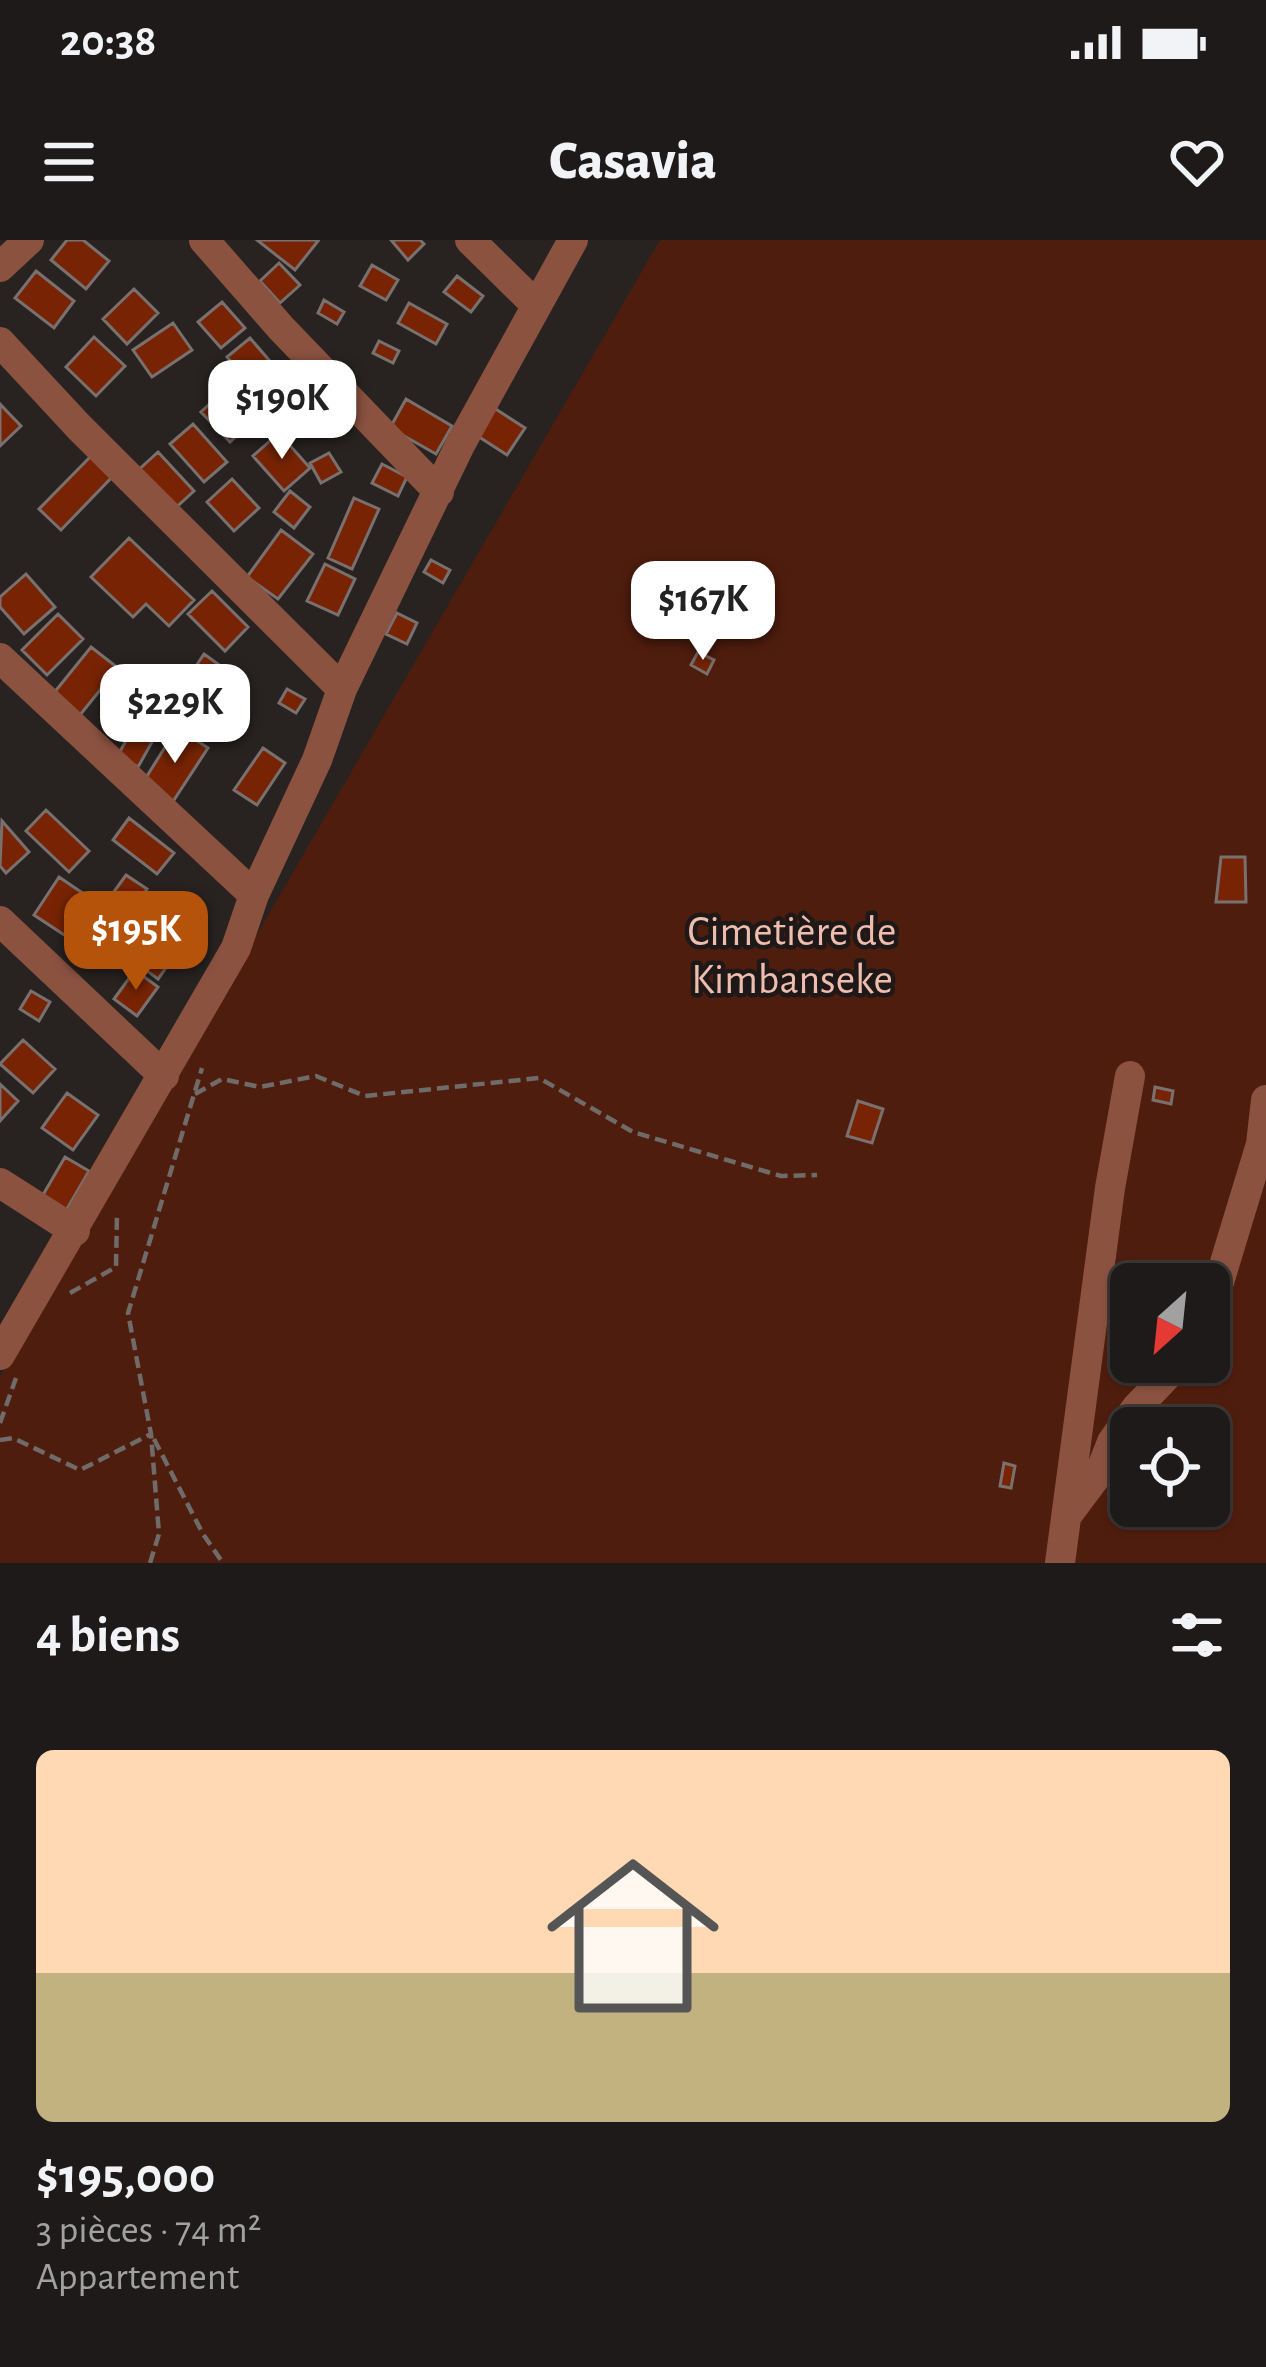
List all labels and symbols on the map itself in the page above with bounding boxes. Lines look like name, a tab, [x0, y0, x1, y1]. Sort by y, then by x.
pin: $190K	[198, 360, 366, 462]
pin: $167K	[619, 561, 787, 663]
pin: $229K	[91, 664, 259, 766]
pin: $195K	[52, 891, 220, 993]
park label: Cimetière de Kimbanseke	[688, 911, 896, 1001]
north arrow	[1110, 1263, 1230, 1383]

